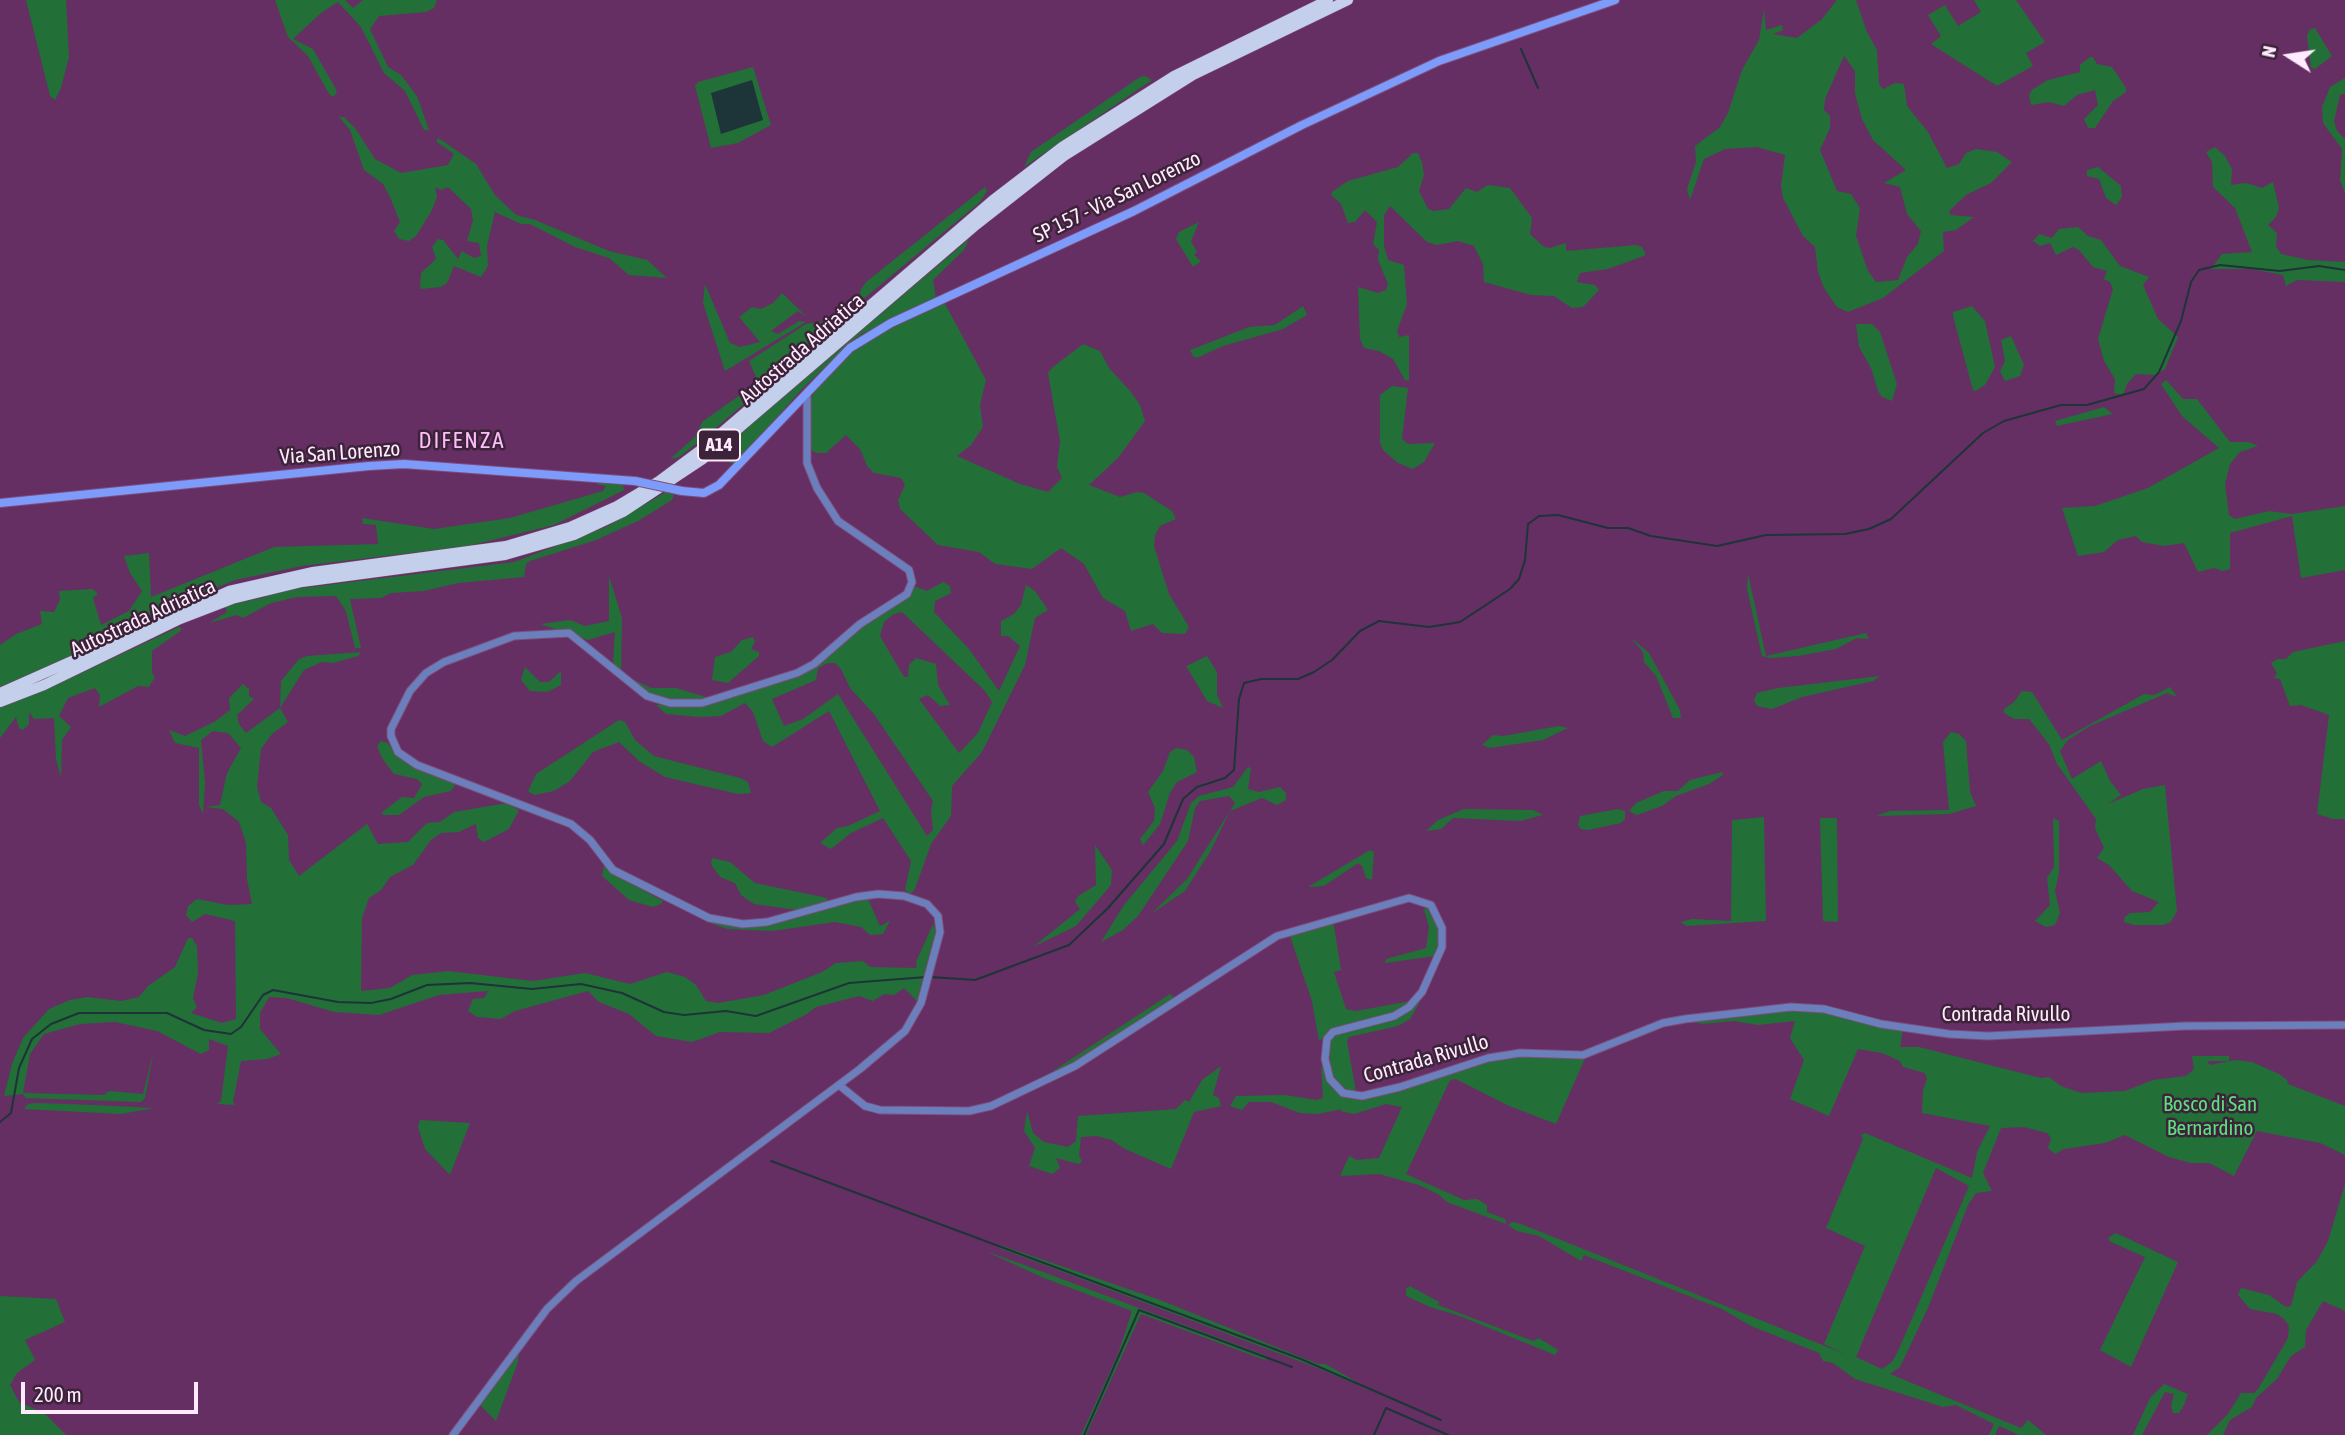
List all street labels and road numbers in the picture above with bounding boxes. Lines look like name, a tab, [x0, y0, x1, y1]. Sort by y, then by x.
street label: SP 157 - Via San Lorenzo	[1029, 146, 1205, 248]
street label: Autostrada Adriatica	[734, 288, 870, 410]
road number: A14	[698, 430, 740, 460]
street label: Via San Lorenzo	[279, 436, 401, 470]
street label: Autostrada Adriatica	[66, 573, 220, 663]
street label: Contrada Rivullo	[1942, 1001, 2070, 1027]
street label: Contrada Rivullo	[1361, 1029, 1491, 1089]

